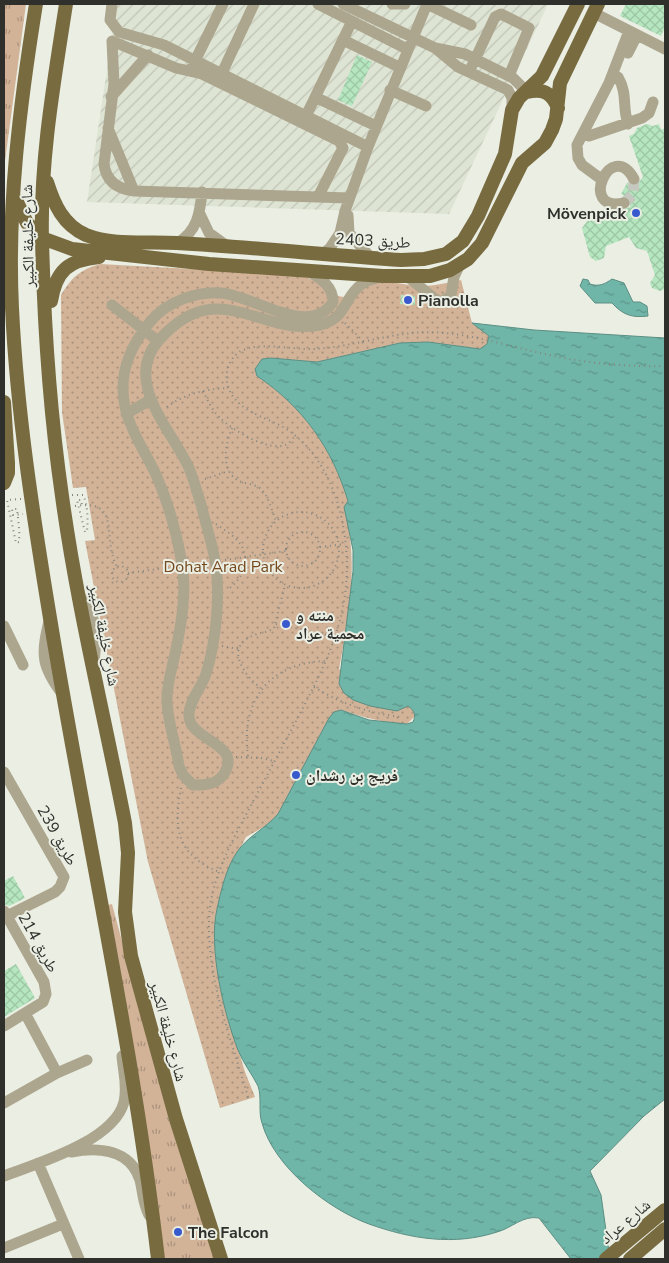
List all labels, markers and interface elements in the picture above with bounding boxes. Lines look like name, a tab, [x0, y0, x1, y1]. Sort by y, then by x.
street label: شارع خليفة الكبير	[16, 184, 40, 289]
place label: Mövenpick	[547, 203, 626, 225]
marker: Mövenpick	[630, 207, 642, 219]
street label: طريق 2403	[335, 228, 411, 254]
place label: Pianolla	[418, 290, 479, 312]
marker: Pianolla	[402, 294, 414, 306]
park label: Dohat Arad Park	[163, 556, 284, 578]
street label: شارع خليفة الكبير	[83, 581, 125, 688]
place label: منته و محمية عراد	[296, 605, 364, 645]
marker: منته و محمية عراد	[280, 618, 292, 630]
place label: فريج بن رشدان	[306, 765, 398, 787]
marker: فريج بن رشدان	[290, 769, 302, 781]
street label: طريق 239	[32, 801, 83, 870]
street label: طريق 214	[13, 908, 64, 977]
street label: شارع خليفة الكبير	[144, 978, 192, 1084]
street label: شارع عراد	[596, 1194, 656, 1249]
place label: The Falcon	[188, 1222, 269, 1244]
marker: The Falcon	[172, 1226, 184, 1238]

